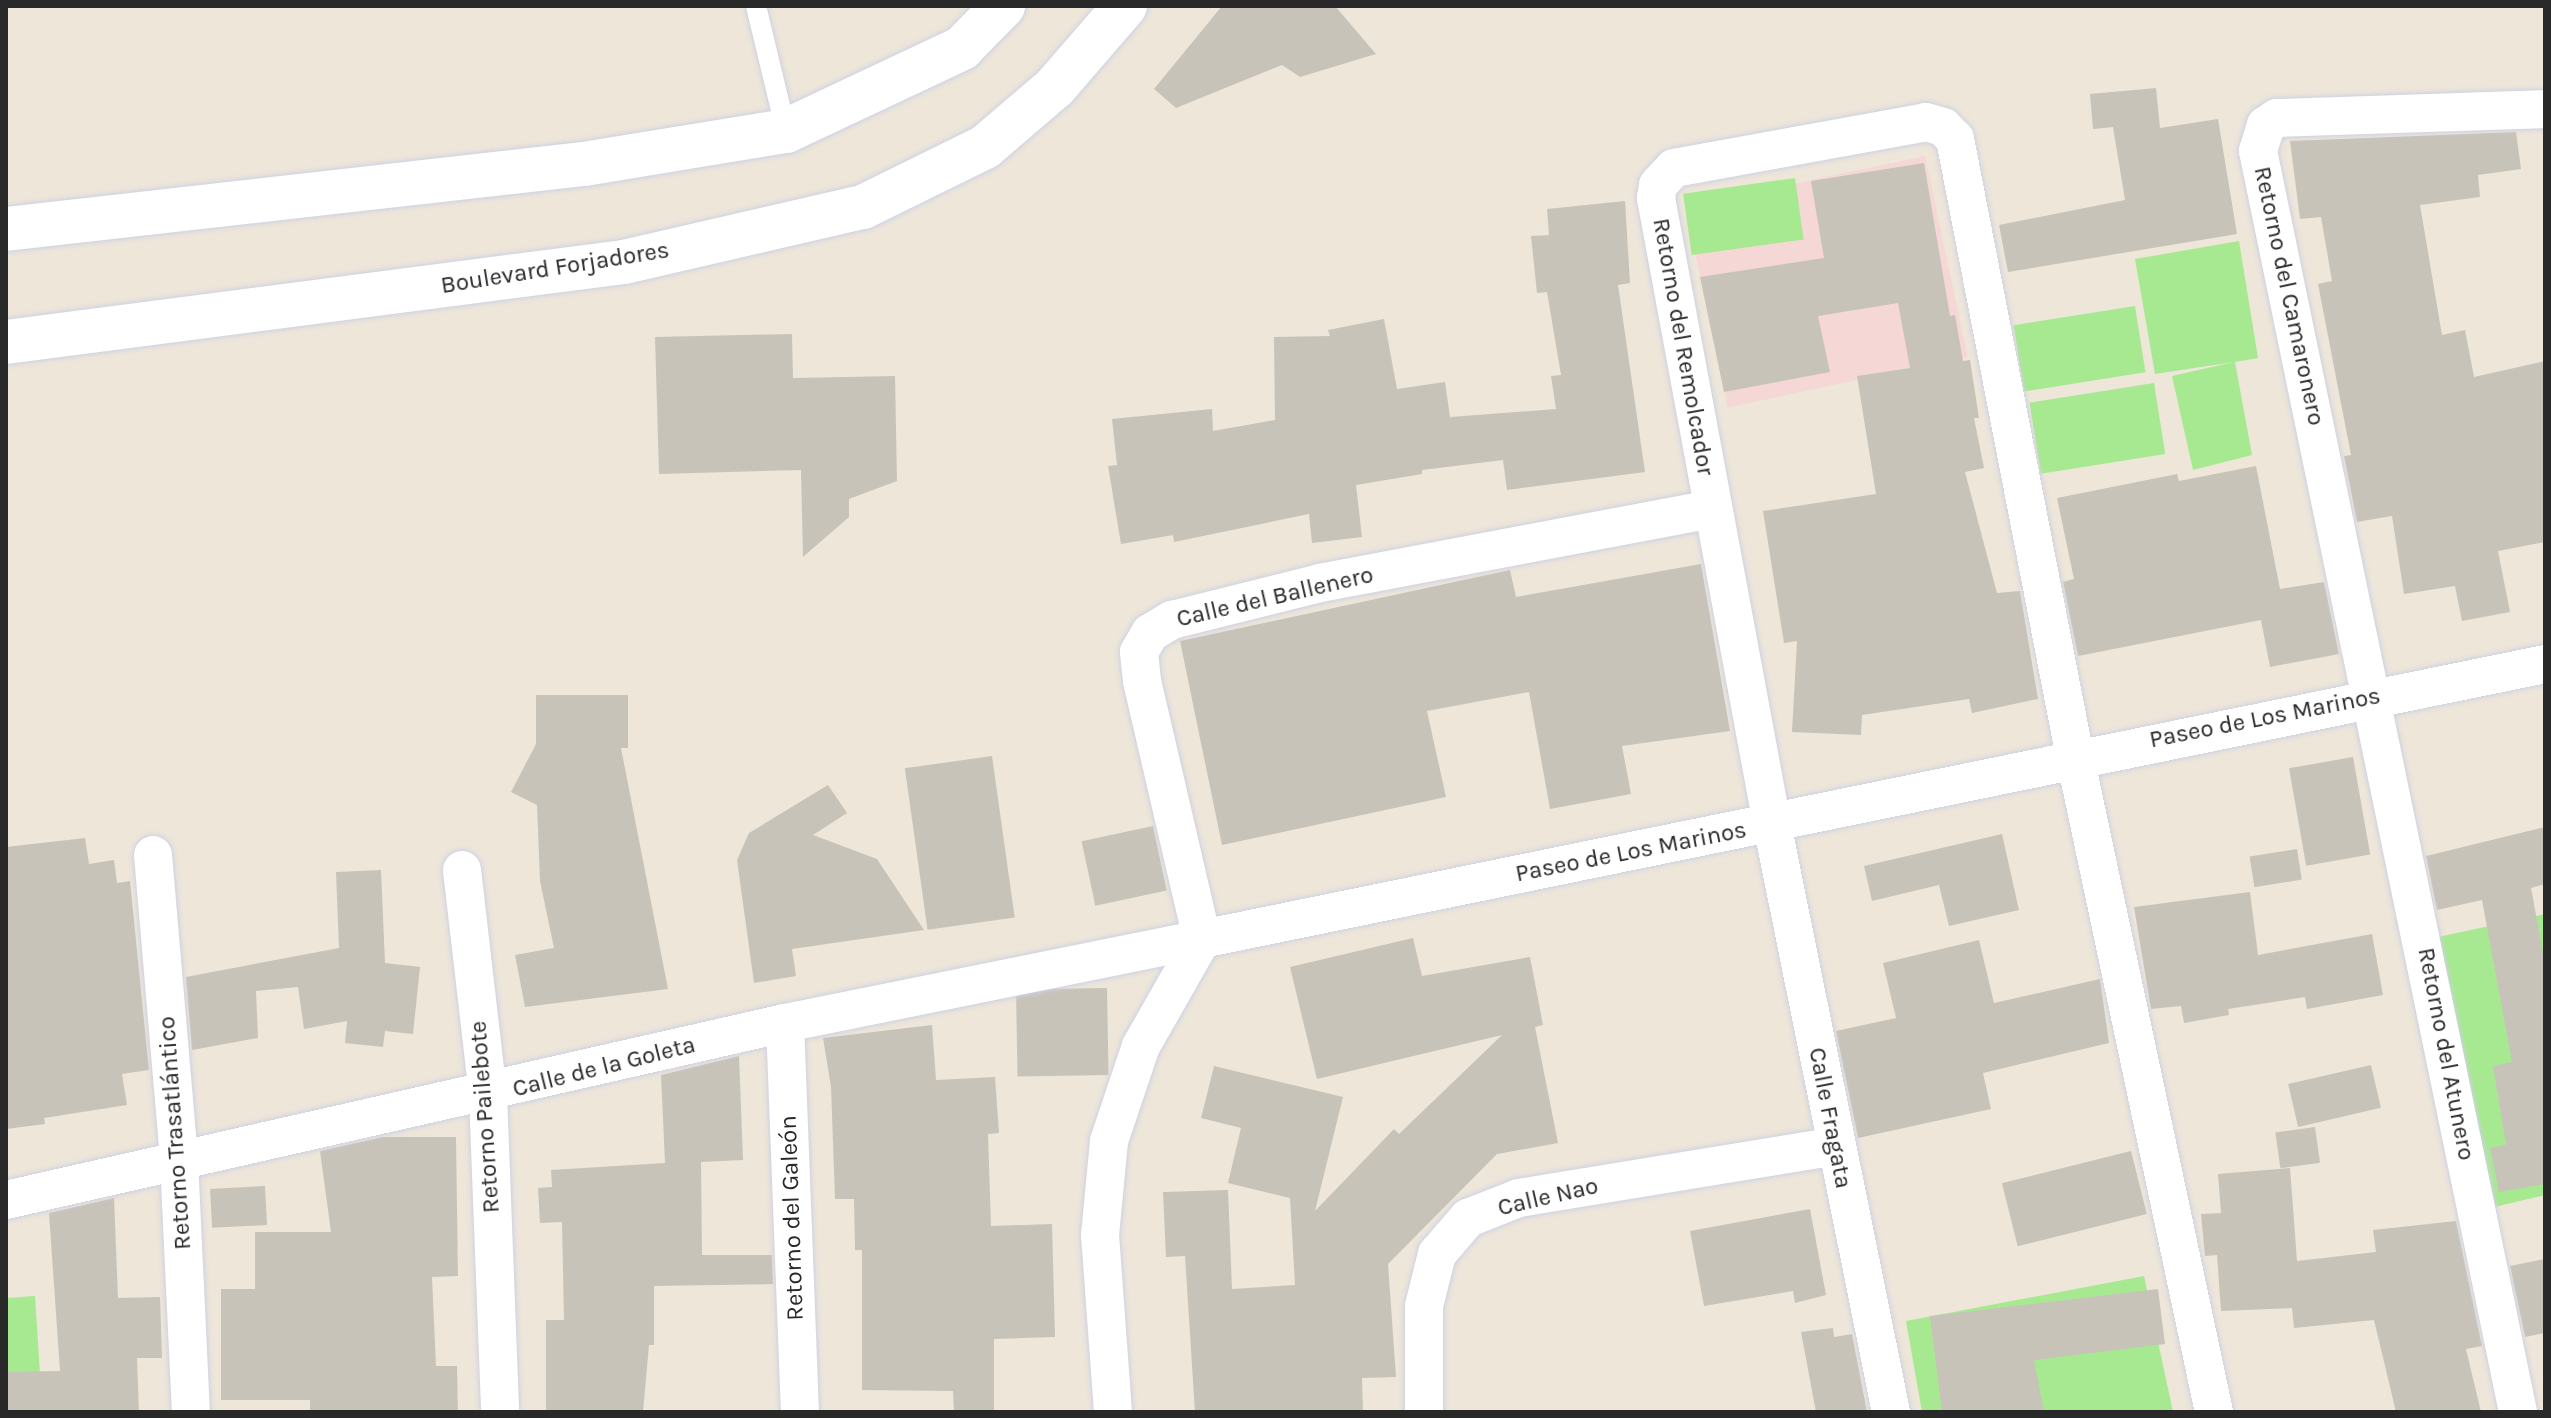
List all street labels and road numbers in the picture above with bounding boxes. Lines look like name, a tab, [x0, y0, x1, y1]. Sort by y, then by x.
street label: Retorno del Camaronero	[2247, 164, 2331, 428]
street label: Retorno del Remolcador	[1646, 216, 1720, 478]
street label: Boulevard Forjadores	[439, 236, 671, 300]
street label: Calle del Ballenero	[1174, 560, 1376, 634]
street label: Paseo de Los Marinos	[2147, 681, 2383, 755]
street label: Paseo de Los Marinos	[1513, 815, 1749, 889]
street label: Retorno del Atunero	[2411, 945, 2481, 1163]
street label: Retorno Trasatlántico	[152, 1015, 198, 1251]
street label: Retorno Pailebote	[464, 1020, 506, 1214]
street label: Calle de la Goleta	[510, 1030, 698, 1104]
street label: Calle Fragata	[1802, 1045, 1858, 1191]
street label: Retorno del Galeón	[774, 1115, 810, 1321]
street label: Calle Nao	[1495, 1171, 1601, 1223]

